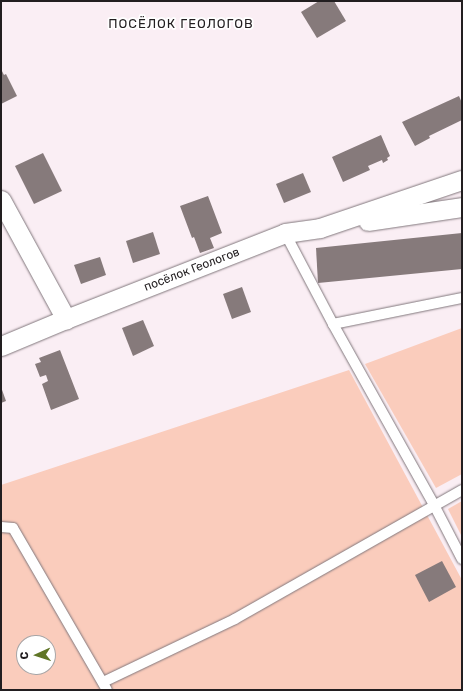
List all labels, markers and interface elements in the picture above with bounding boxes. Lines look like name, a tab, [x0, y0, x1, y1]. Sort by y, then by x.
district label: ПОСЁЛОК ГЕОЛОГОВ	[108, 16, 254, 32]
street label: посёлок Геологов	[142, 245, 242, 295]
north arrow	[16, 635, 56, 675]
text: С	[18, 651, 31, 660]

